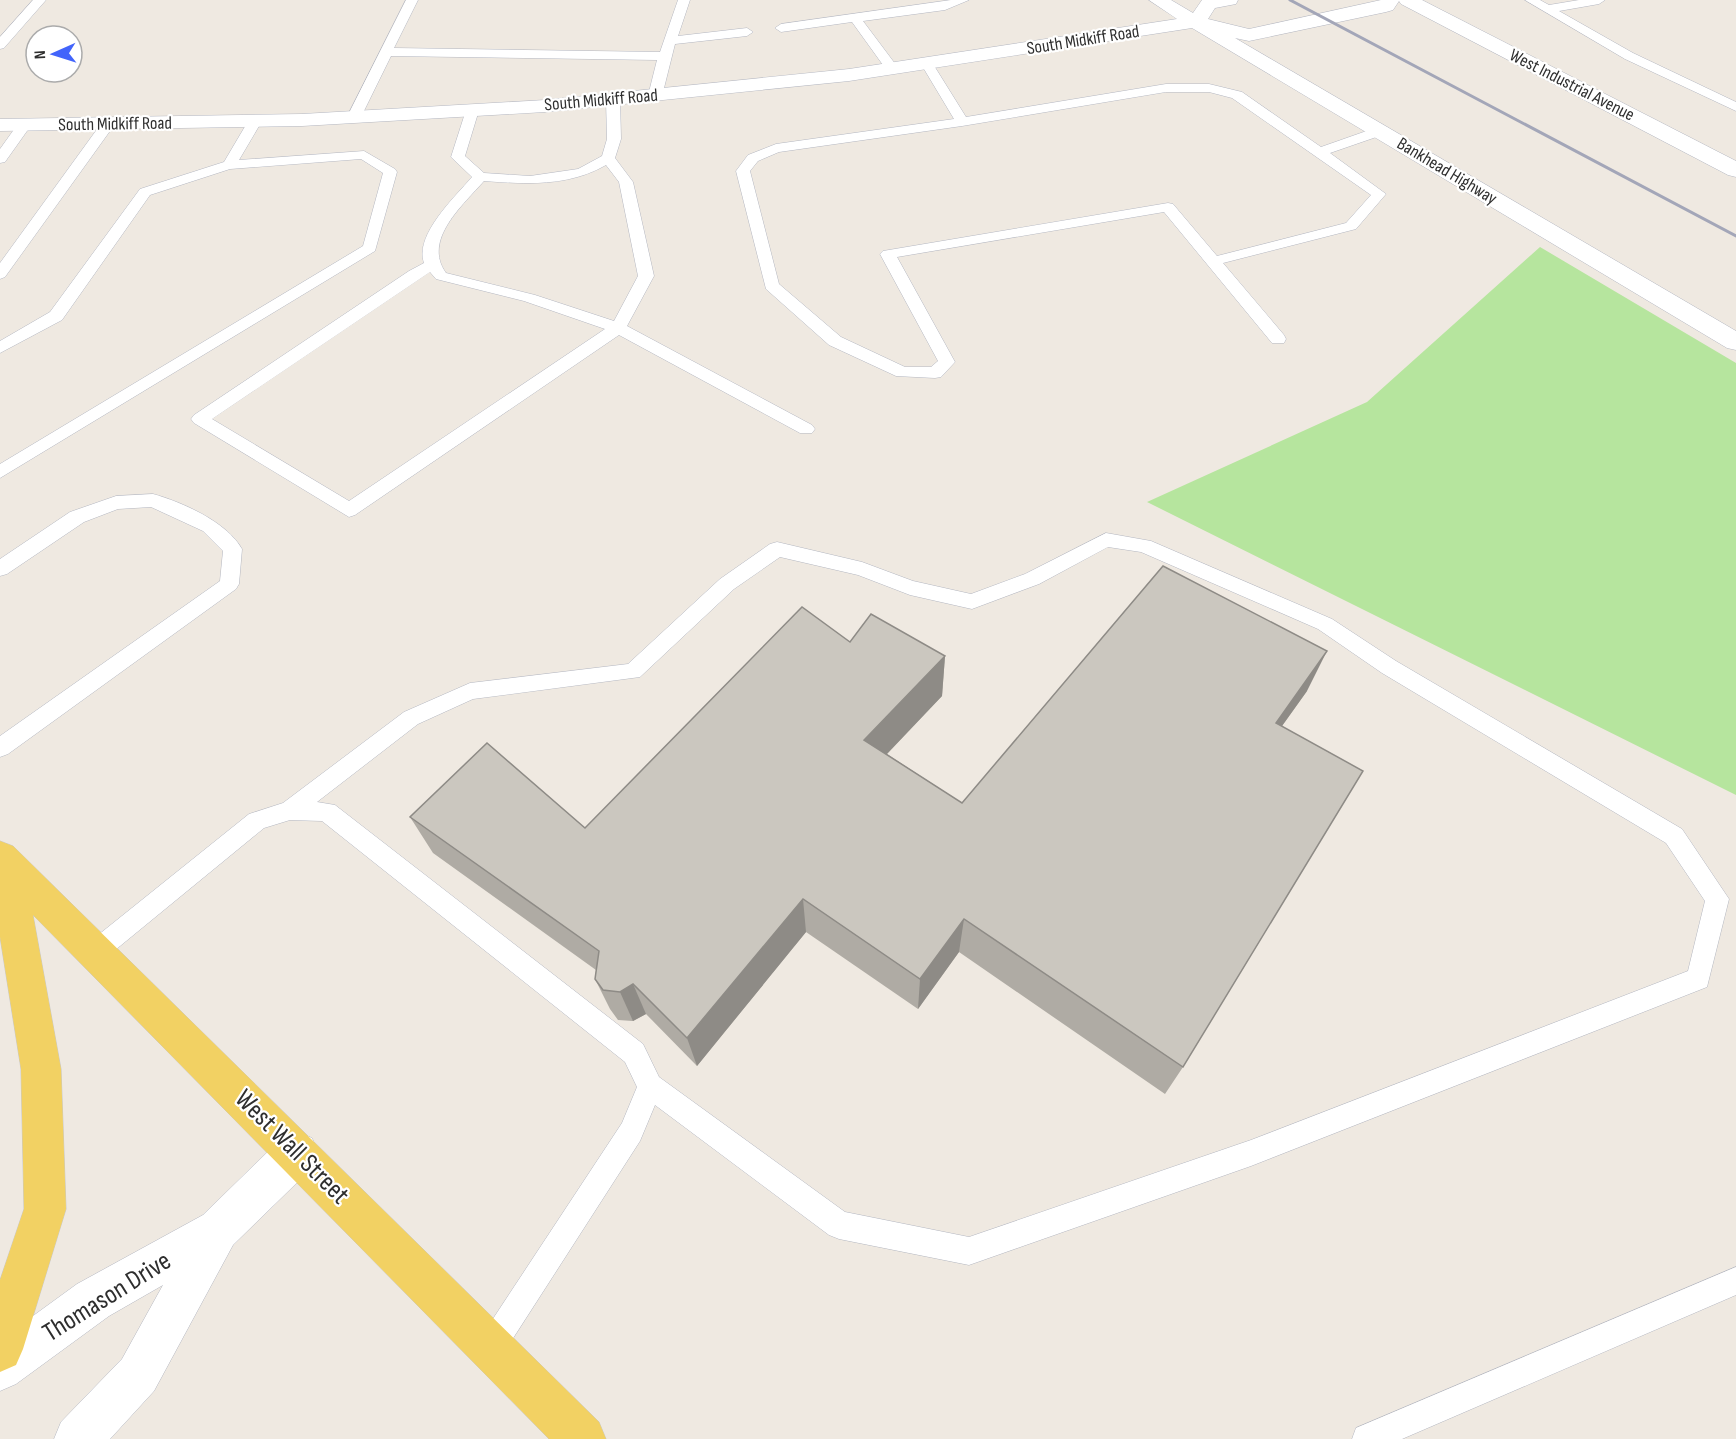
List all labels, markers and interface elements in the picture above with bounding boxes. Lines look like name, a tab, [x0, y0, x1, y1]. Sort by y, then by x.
street label: South Midkiff Road	[1025, 21, 1141, 59]
north arrow	[24, 24, 84, 84]
street label: West Industrial Avenue	[1506, 44, 1638, 126]
text: N	[31, 50, 50, 59]
street label: South Midkiff Road	[543, 85, 659, 115]
street label: South Midkiff Road	[58, 113, 172, 135]
street label: Bankhead Highway	[1393, 133, 1501, 209]
street label: West Wall Street	[228, 1083, 356, 1211]
street label: Thomason Drive	[37, 1245, 177, 1349]

